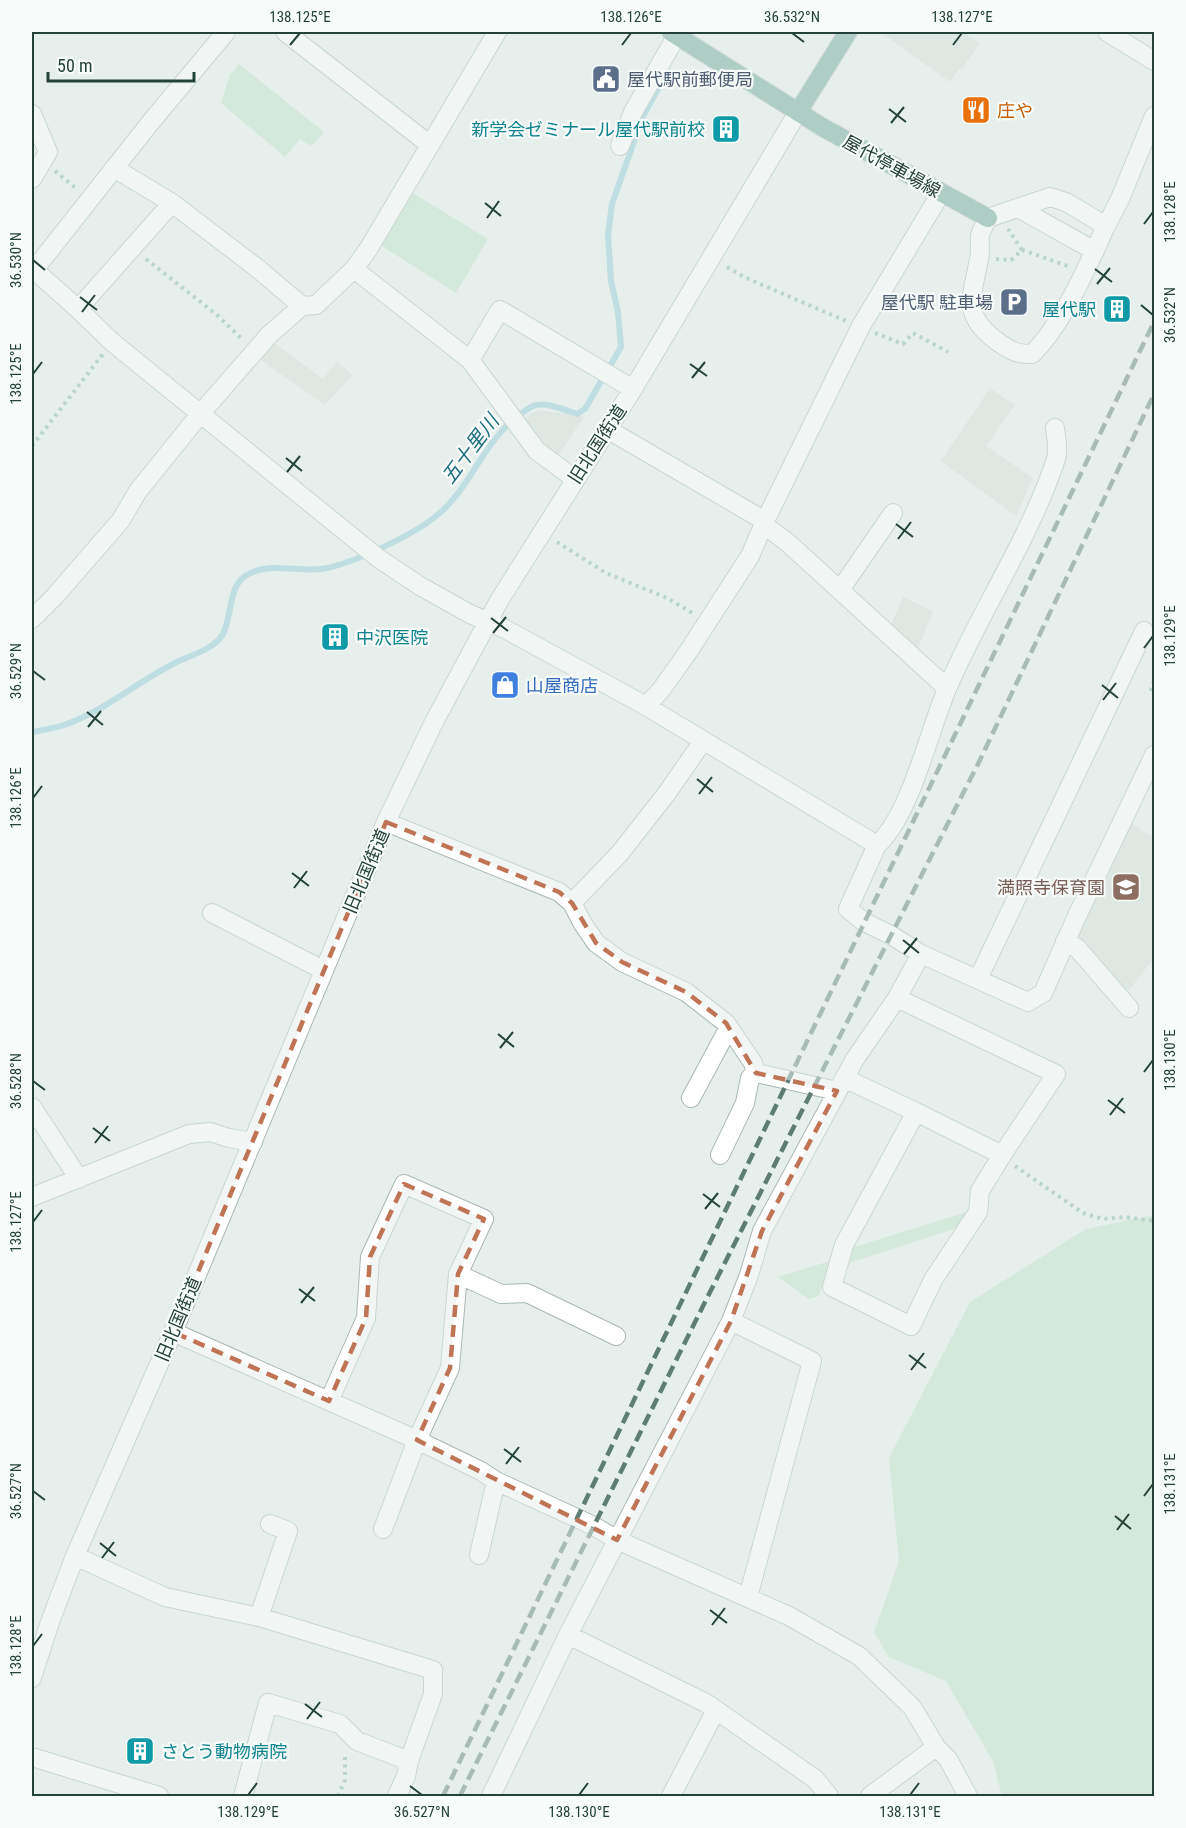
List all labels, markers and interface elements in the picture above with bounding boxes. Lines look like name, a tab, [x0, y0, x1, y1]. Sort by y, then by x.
text: 138.125°E	[269, 8, 331, 26]
text: 138.126°E	[600, 8, 662, 26]
text: 36.532°N	[764, 8, 820, 26]
text: 138.127°E	[931, 8, 993, 26]
scale bar	[48, 45, 194, 83]
text: 50 m	[57, 55, 92, 76]
public building icon: 屋代駅前郵便局	[590, 63, 622, 95]
place label: 屋代駅前郵便局	[627, 69, 753, 90]
restaurant icon: 庄や	[960, 94, 992, 126]
place label: 庄や	[997, 100, 1033, 121]
building icon: 新学会ゼミナール屋代駅前校	[710, 113, 742, 145]
place label: 新学会ゼミナール屋代駅前校	[471, 119, 705, 140]
street label: 屋代停車場線	[840, 131, 944, 201]
text: 138.128°E	[1161, 181, 1179, 243]
text: 36.530°N	[7, 232, 25, 288]
parking icon: 屋代駅 駐車場	[998, 286, 1030, 318]
text: 36.532°N	[1161, 287, 1179, 343]
place label: 屋代駅 駐車場	[881, 292, 993, 313]
building icon: 屋代駅	[1101, 293, 1133, 325]
place label: 屋代駅	[1042, 299, 1096, 320]
text: 138.125°E	[7, 343, 25, 405]
street label: 旧北国街道	[564, 401, 630, 487]
water label: 五十里川	[436, 408, 505, 488]
text: 138.129°E	[1161, 605, 1179, 667]
building icon: 中沢医院	[319, 621, 351, 653]
place label: 中沢医院	[356, 627, 428, 648]
text: 36.529°N	[7, 643, 25, 699]
shop icon: 山屋商店	[489, 669, 521, 701]
place label: 山屋商店	[526, 675, 598, 696]
text: 138.126°E	[7, 767, 25, 829]
street label: 旧北国街道	[339, 825, 393, 917]
school or university icon: 満照寺保育園	[1110, 871, 1142, 903]
place label: 満照寺保育園	[997, 877, 1105, 898]
text: 138.130°E	[1161, 1029, 1179, 1091]
text: 36.528°N	[7, 1053, 25, 1109]
text: 138.127°E	[7, 1191, 25, 1253]
street label: 旧北国街道	[151, 1273, 205, 1365]
text: 138.131°E	[1161, 1453, 1179, 1515]
text: 36.527°N	[7, 1463, 25, 1519]
text: 138.128°E	[7, 1615, 25, 1677]
building icon: さとう動物病院	[124, 1735, 156, 1767]
place label: さとう動物病院	[161, 1741, 287, 1762]
text: 138.129°E	[217, 1803, 279, 1821]
text: 36.527°N	[394, 1803, 450, 1821]
text: 138.130°E	[548, 1803, 610, 1821]
text: 138.131°E	[879, 1803, 941, 1821]

